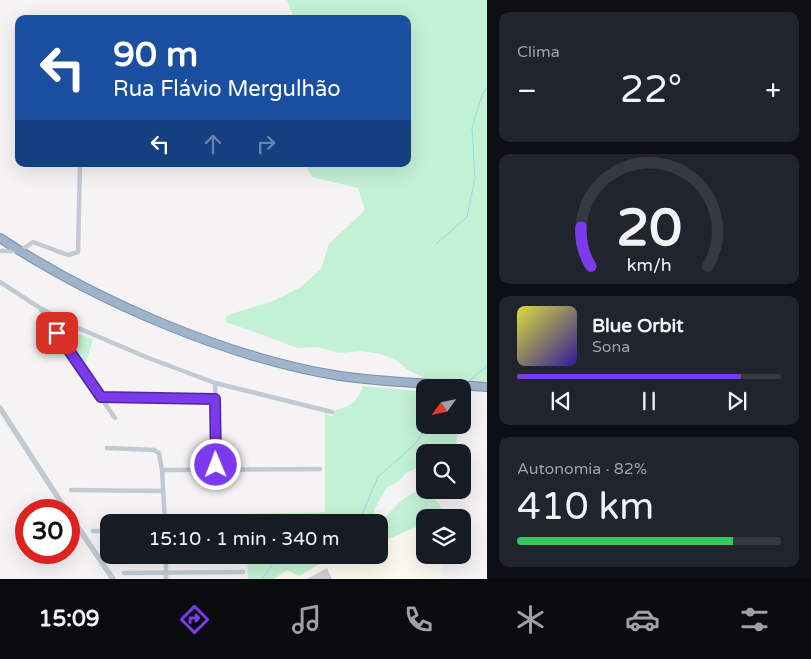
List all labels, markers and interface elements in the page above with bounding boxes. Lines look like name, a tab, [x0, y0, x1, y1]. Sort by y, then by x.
text: 90 m	[113, 34, 198, 76]
icon: left	[30, 35, 95, 100]
text: Clima	[517, 42, 560, 62]
text: 22°	[620, 67, 682, 113]
text: −	[517, 74, 537, 108]
text: +	[765, 74, 781, 108]
text: Rua Flávio Mergulhão	[113, 76, 341, 102]
icon: left	[146, 130, 174, 158]
icon: ahead	[199, 130, 227, 158]
icon: right	[252, 130, 280, 158]
text: 20	[616, 197, 682, 260]
text: km/h	[627, 255, 671, 276]
pin	[36, 312, 78, 354]
text: Blue Orbit	[592, 315, 684, 337]
icon: arrive	[43, 319, 71, 347]
text: Sona	[592, 337, 630, 357]
north arrow	[416, 379, 471, 434]
map controls	[416, 379, 471, 564]
icon: previous	[547, 387, 575, 415]
icon: pause	[635, 387, 663, 415]
icon: next	[723, 387, 751, 415]
position arrow	[189, 438, 241, 490]
button: search	[416, 444, 471, 499]
text: Autonomia · 82%	[517, 459, 647, 479]
text: 410 km	[517, 484, 654, 530]
speed limit sign: 30	[15, 499, 80, 564]
button: layers	[416, 509, 471, 564]
text: 15:10 · 1 min · 340 m	[148, 528, 340, 550]
icon: directions	[177, 602, 212, 637]
icon: music	[289, 602, 324, 637]
icon: phone	[401, 602, 436, 637]
icon: climate	[513, 602, 548, 637]
icon: car	[625, 602, 660, 637]
icon: filters	[737, 602, 772, 637]
text: 15:09	[39, 606, 100, 632]

